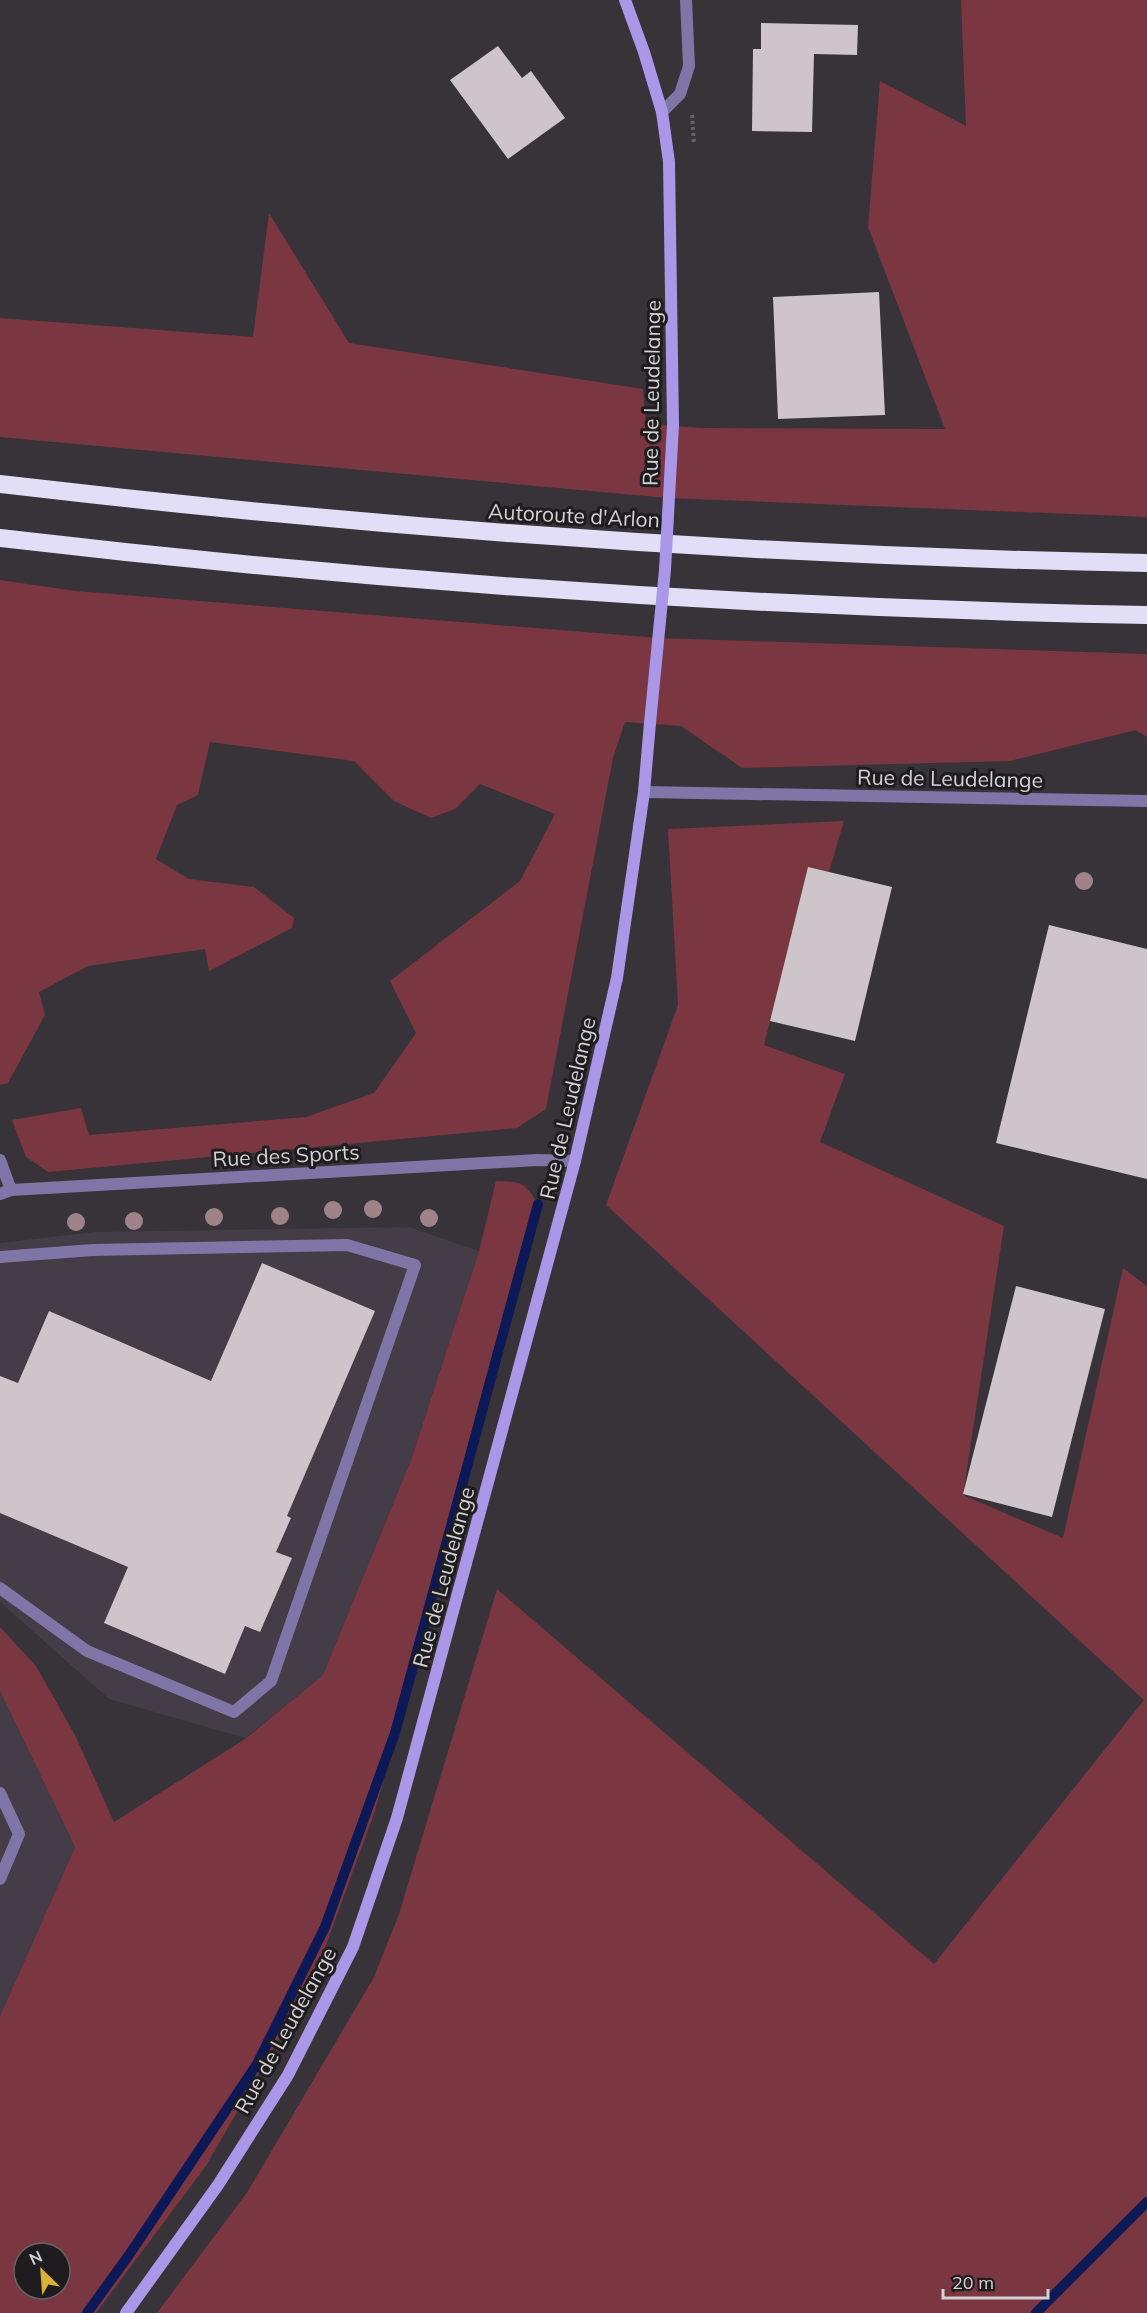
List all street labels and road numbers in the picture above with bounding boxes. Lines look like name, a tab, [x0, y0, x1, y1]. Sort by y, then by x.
street label: Rue de Leudelange	[636, 300, 666, 486]
street label: Autoroute d'Arlon	[487, 498, 661, 532]
street label: Rue de Leudelange	[857, 763, 1043, 793]
street label: Rue de Leudelange	[533, 1014, 601, 1202]
street label: Rue des Sports	[212, 1138, 360, 1172]
street label: Rue de Leudelange	[406, 1484, 480, 1670]
street label: Rue de Leudelange	[229, 1942, 341, 2118]

